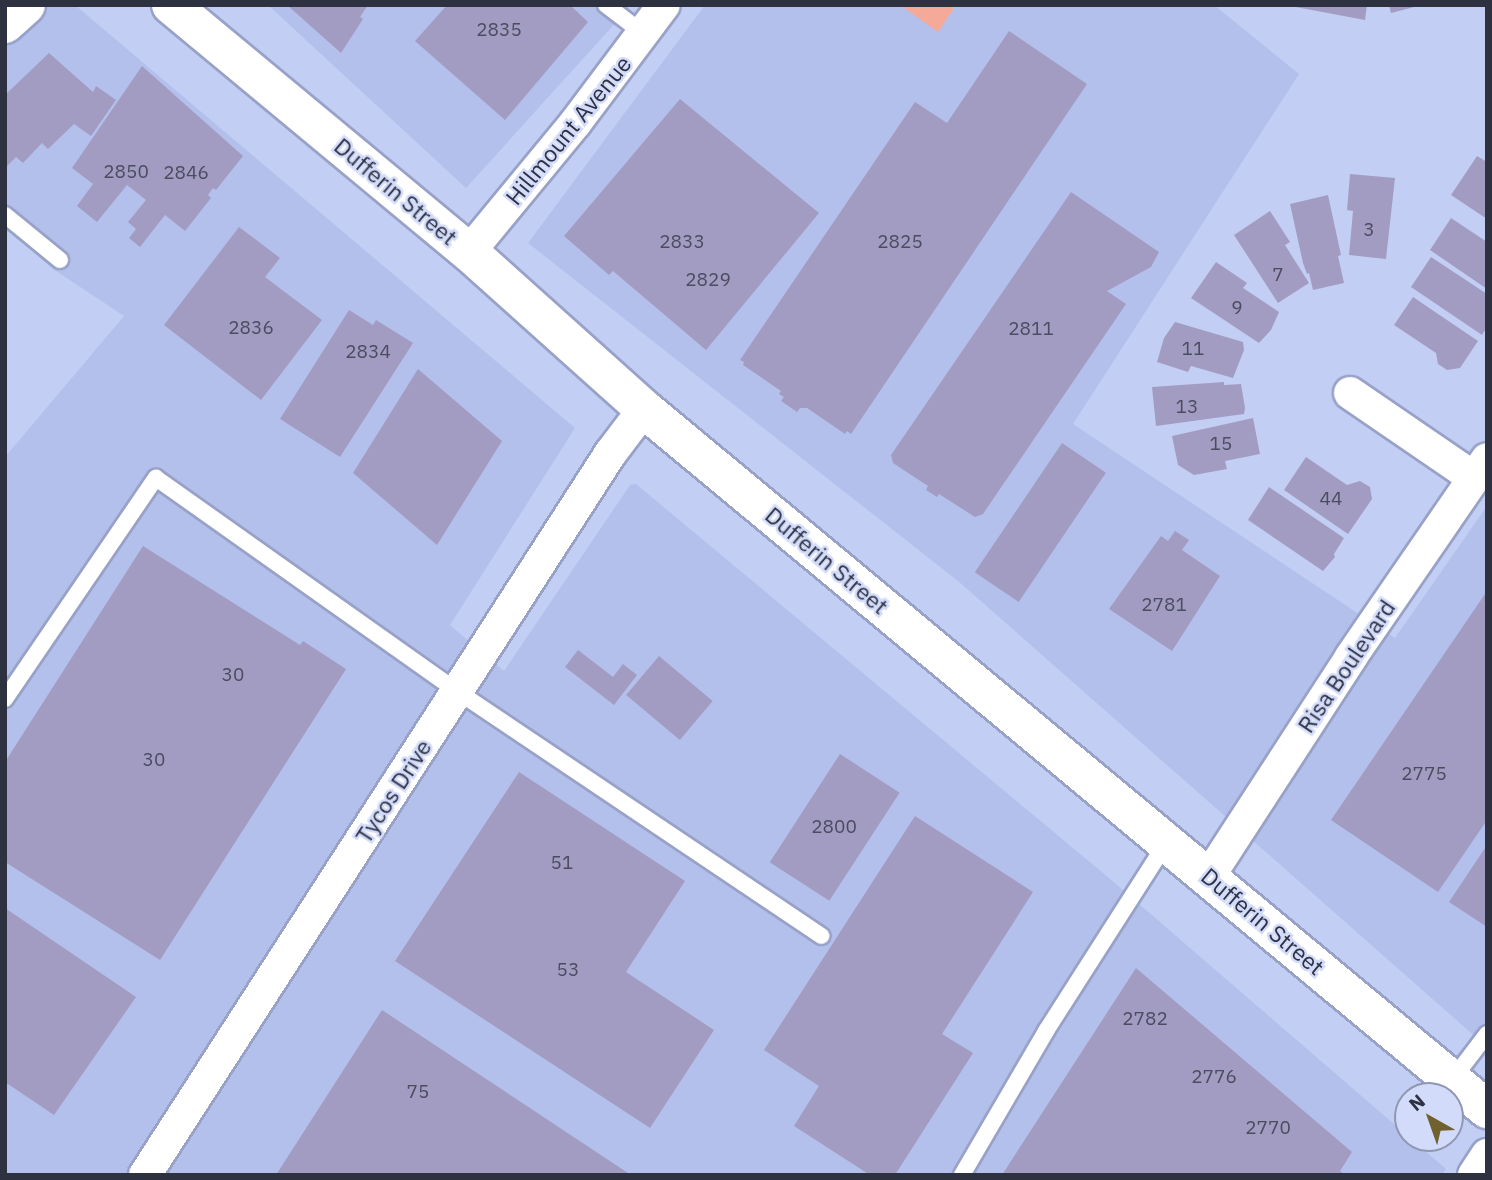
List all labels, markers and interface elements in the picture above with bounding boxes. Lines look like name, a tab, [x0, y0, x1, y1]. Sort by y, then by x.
house number: 2835	[476, 19, 522, 41]
street label: Hillmount Avenue	[499, 50, 637, 210]
street label: Dufferin Street	[329, 132, 463, 250]
house number: 2850	[103, 161, 149, 183]
house number: 2846	[163, 162, 209, 184]
house number: 3	[1363, 219, 1375, 241]
house number: 2833	[659, 231, 705, 253]
house number: 2825	[877, 231, 923, 253]
house number: 7	[1272, 264, 1284, 286]
house number: 2829	[685, 269, 731, 291]
house number: 9	[1231, 297, 1243, 319]
house number: 2836	[228, 317, 274, 339]
house number: 2811	[1008, 318, 1054, 340]
house number: 11	[1182, 338, 1204, 360]
house number: 2834	[345, 341, 391, 363]
house number: 13	[1176, 396, 1198, 418]
house number: 15	[1210, 433, 1232, 455]
house number: 44	[1320, 488, 1342, 510]
street label: Dufferin Street	[760, 501, 894, 619]
house number: 2781	[1141, 594, 1187, 616]
street label: Risa Boulevard	[1291, 594, 1401, 738]
house number: 30	[222, 664, 244, 686]
street label: Tycos Drive	[349, 734, 437, 848]
house number: 30	[143, 749, 165, 771]
house number: 2775	[1401, 763, 1447, 785]
house number: 2800	[811, 816, 857, 838]
house number: 51	[551, 852, 573, 874]
street label: Dufferin Street	[1196, 862, 1330, 980]
house number: 53	[557, 959, 579, 981]
house number: 2782	[1122, 1008, 1168, 1030]
house number: 2776	[1191, 1066, 1237, 1088]
house number: 75	[407, 1081, 429, 1103]
north arrow	[1394, 1082, 1464, 1152]
text: N	[1404, 1089, 1430, 1116]
house number: 2770	[1245, 1117, 1291, 1139]

